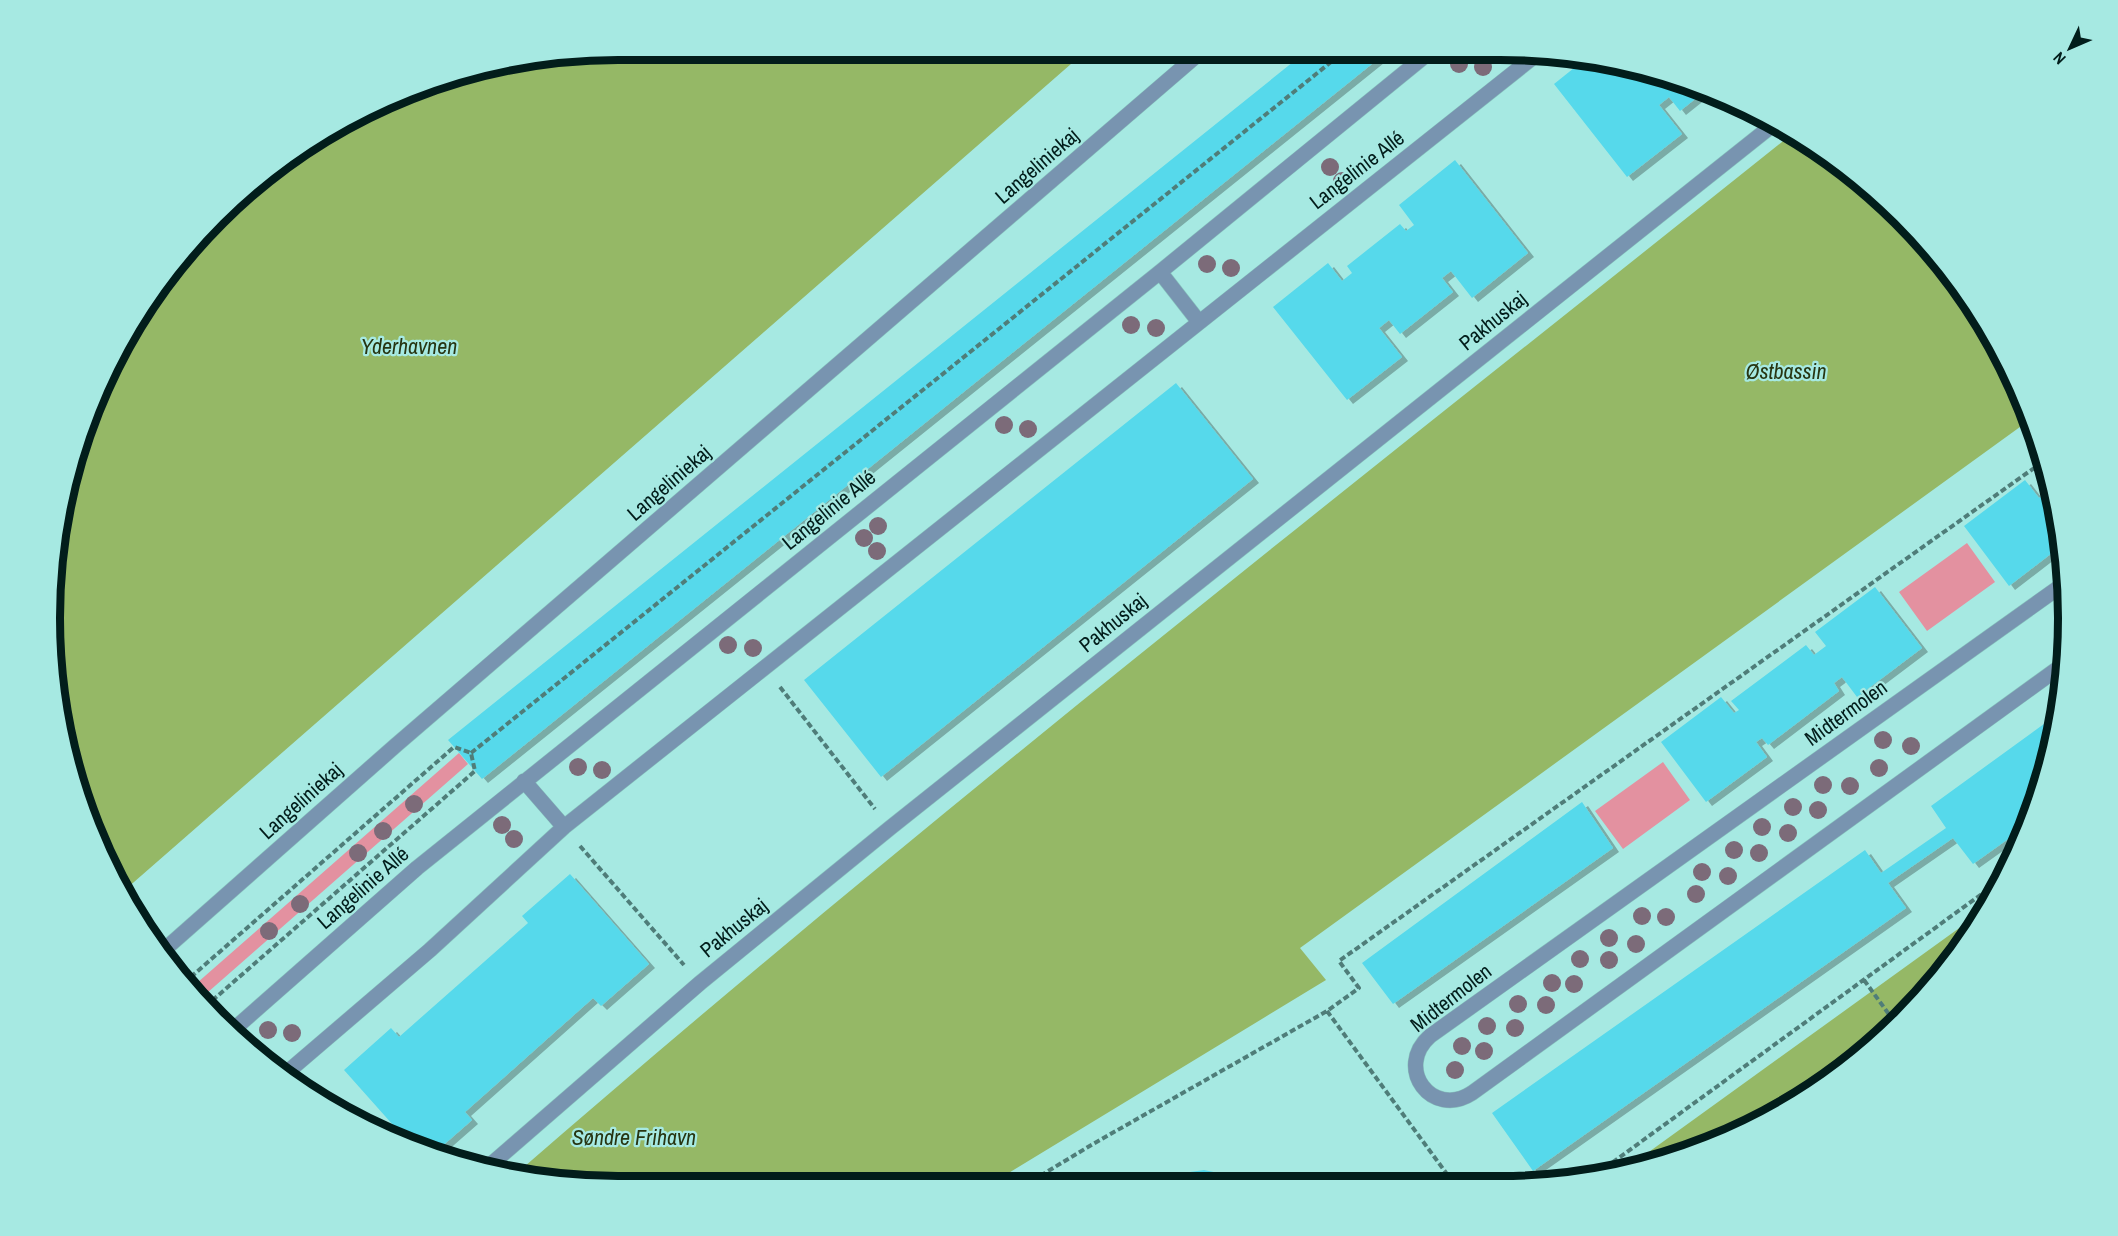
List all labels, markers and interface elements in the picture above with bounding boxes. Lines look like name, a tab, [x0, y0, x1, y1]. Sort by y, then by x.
north arrow	[2040, 18, 2100, 78]
text: N	[2048, 47, 2070, 69]
street label: Langeliniekaj	[988, 121, 1085, 210]
street label: Langelinie Allé	[1303, 123, 1410, 216]
street label: Pakhuskaj	[1453, 284, 1533, 357]
water label: Yderhavnen	[361, 331, 457, 361]
water label: Østbassin	[1745, 356, 1827, 386]
street label: Langeliniekaj	[620, 438, 717, 527]
street label: Langelinie Allé	[776, 463, 882, 556]
street label: Pakhuskaj	[1073, 586, 1153, 659]
street label: Midtermolen	[1798, 673, 1893, 752]
street label: Langeliniekaj	[253, 756, 348, 846]
street label: Langelinie Allé	[311, 840, 415, 936]
street label: Pakhuskaj	[694, 891, 774, 964]
street label: Midtermolen	[1404, 957, 1497, 1038]
water label: Søndre Frihavn	[572, 1122, 696, 1152]

